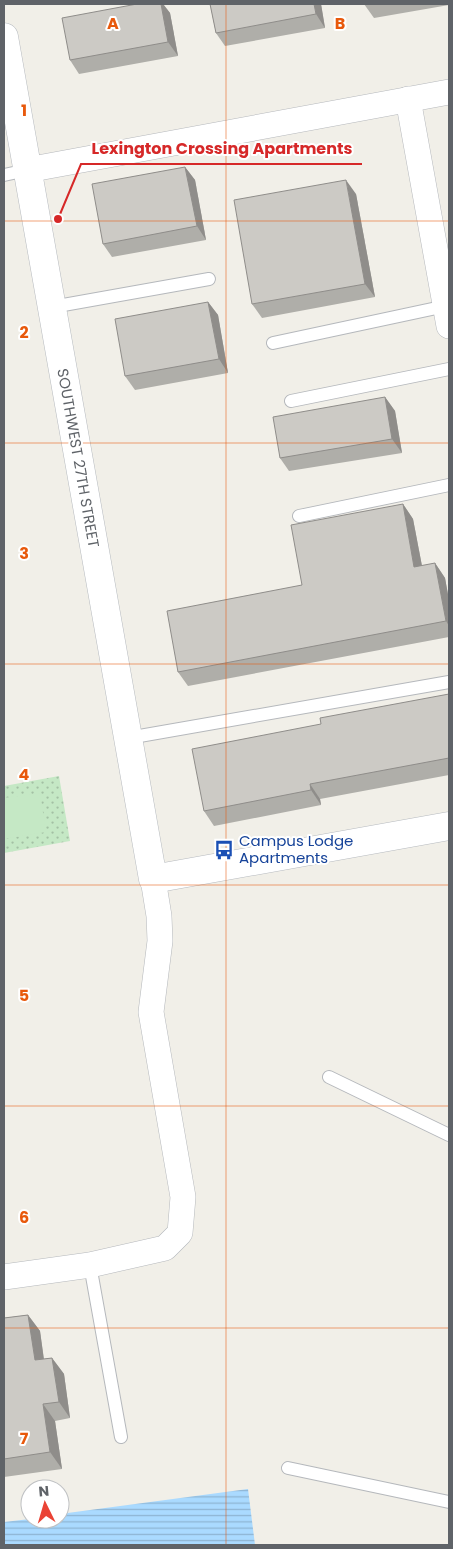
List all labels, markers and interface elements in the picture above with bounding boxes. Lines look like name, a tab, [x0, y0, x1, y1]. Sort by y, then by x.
text: A	[107, 12, 119, 35]
text: B	[335, 12, 345, 35]
text: 1	[21, 99, 27, 122]
callout: Lexington Crossing Apartments	[81, 133, 362, 164]
text: Lexington Crossing Apartments	[92, 137, 352, 160]
text: 2	[19, 321, 29, 344]
street label: SOUTHWEST 27TH STREET	[52, 367, 105, 549]
text: 3	[19, 542, 29, 565]
text: 4	[19, 763, 30, 786]
place label: Campus Lodge Apartments	[239, 830, 353, 868]
bus stop icon: Campus Lodge Apartments	[213, 839, 235, 861]
text: 5	[19, 984, 29, 1007]
text: 6	[19, 1206, 29, 1229]
text: 7	[20, 1427, 29, 1450]
north arrow	[20, 1479, 70, 1529]
text: N	[38, 1481, 50, 1501]

